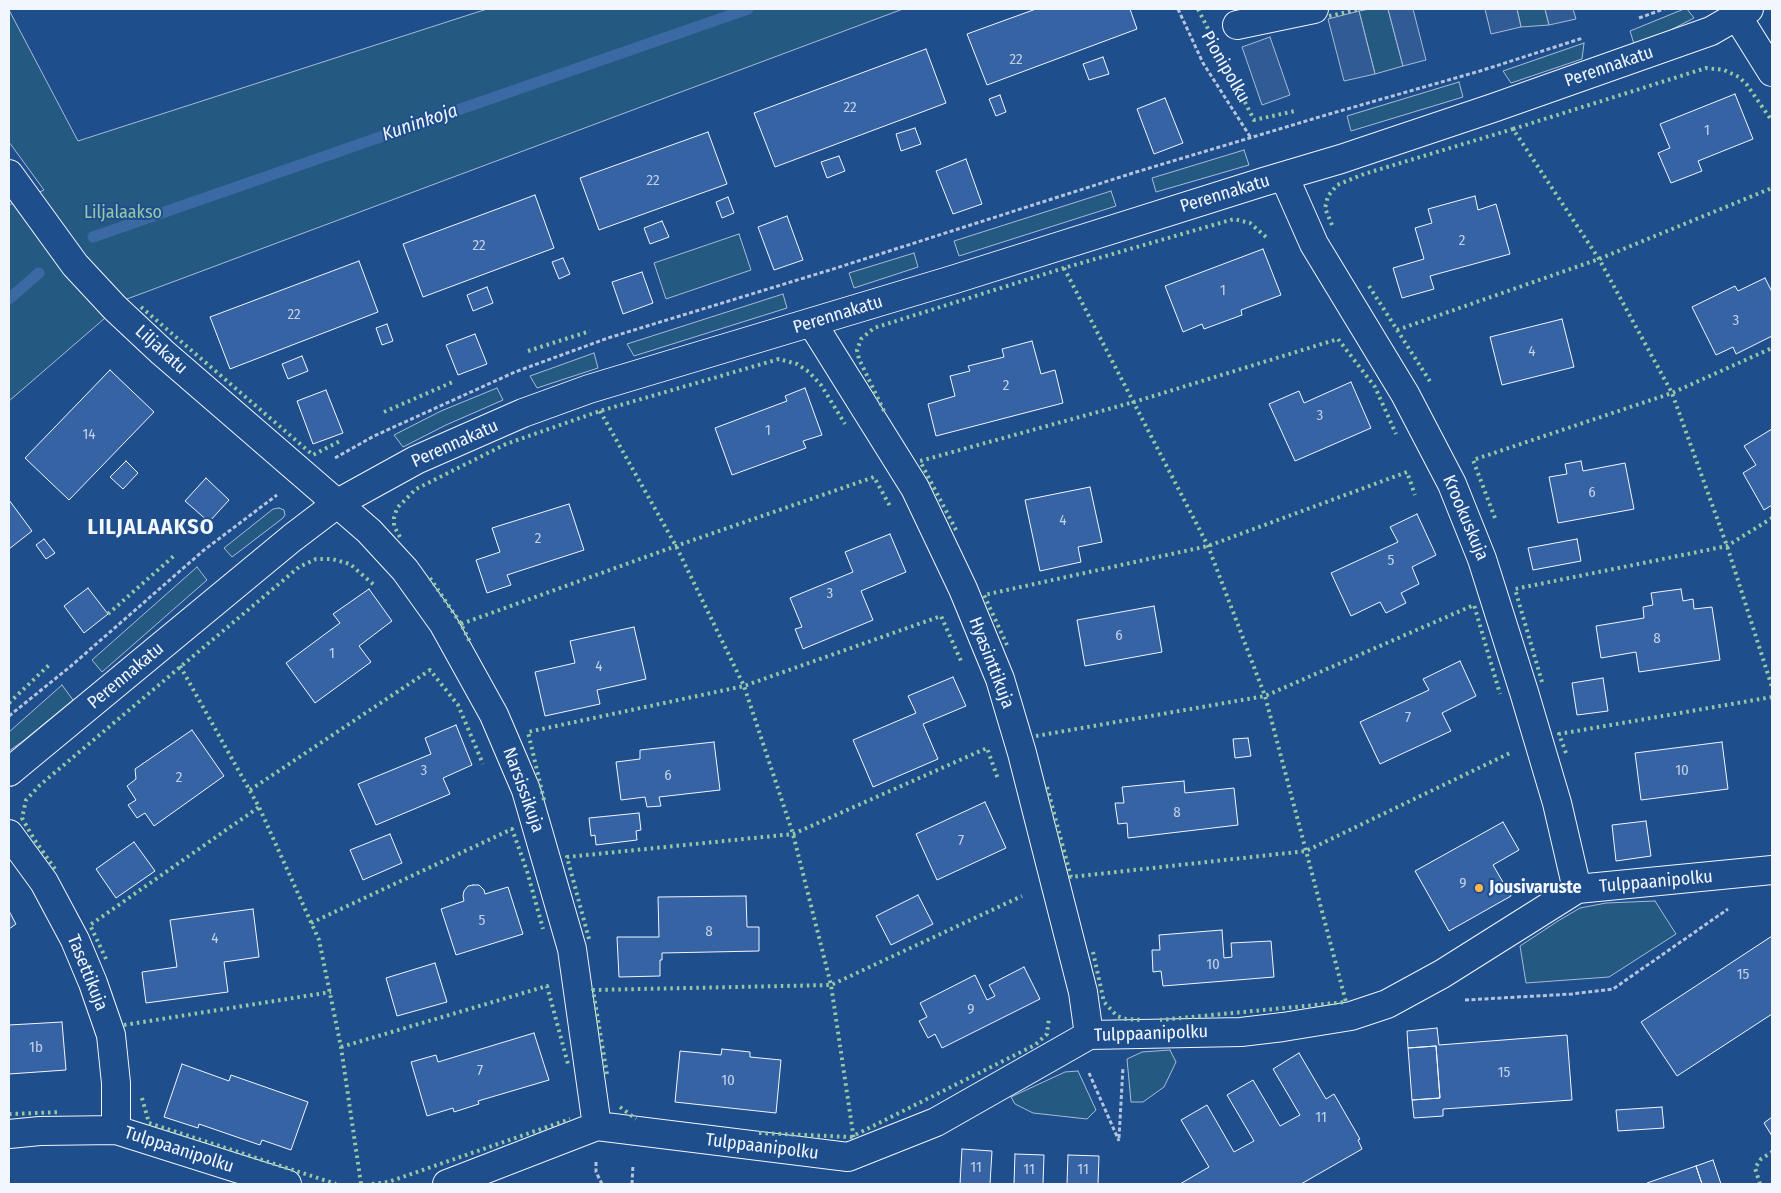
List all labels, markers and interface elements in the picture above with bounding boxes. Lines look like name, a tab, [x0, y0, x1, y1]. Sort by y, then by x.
street label: Pionipolku	[1196, 27, 1254, 107]
street label: Perennakatu	[1562, 42, 1656, 92]
house number: 22	[1009, 51, 1023, 69]
water label: Kuninkoja	[379, 99, 461, 147]
house number: 22	[843, 99, 857, 117]
house number: 1	[1704, 122, 1710, 140]
street label: Perennakatu	[1178, 170, 1272, 218]
house number: 22	[646, 172, 660, 190]
park label: Liljalaakso	[84, 202, 162, 224]
house number: 2	[1459, 232, 1465, 250]
house number: 22	[472, 237, 486, 255]
house number: 1	[1220, 282, 1226, 300]
street label: Perennakatu	[791, 291, 885, 339]
house number: 22	[287, 306, 301, 324]
house number: 3	[1733, 312, 1739, 330]
street label: Liljakatu	[130, 321, 192, 379]
house number: 4	[1528, 343, 1536, 361]
house number: 2	[1003, 377, 1009, 395]
house number: 3	[1317, 407, 1323, 425]
street label: Perennakatu	[408, 415, 502, 473]
house number: 1	[765, 422, 771, 440]
house number: 14	[82, 426, 96, 444]
street label: Krookuskuja	[1437, 472, 1493, 564]
house number: 6	[1588, 484, 1596, 502]
house number: 4	[1059, 512, 1067, 530]
district label: LILJALAAKSO	[86, 515, 216, 541]
house number: 2	[535, 530, 541, 548]
house number: 5	[1388, 552, 1394, 570]
house number: 3	[827, 585, 833, 603]
street label: Hyasinttikuja	[964, 614, 1018, 712]
house number: 6	[1115, 627, 1123, 645]
house number: 8	[1653, 630, 1661, 648]
street label: Perennakatu	[84, 638, 168, 714]
house number: 1	[329, 645, 335, 663]
house number: 4	[595, 658, 603, 676]
house number: 7	[1405, 709, 1411, 727]
street label: Narsissikuja	[498, 745, 548, 835]
house number: 3	[421, 762, 427, 780]
house number: 10	[1675, 762, 1689, 780]
house number: 6	[664, 767, 672, 785]
house number: 2	[176, 769, 182, 787]
house number: 8	[1173, 804, 1181, 822]
house number: 7	[958, 832, 964, 850]
street label: Tulppaanipolku	[1598, 866, 1714, 898]
house number: 9	[1459, 875, 1467, 893]
place label: Jousivaruste	[1489, 877, 1582, 899]
marker: Jousivaruste	[1473, 882, 1485, 894]
house number: 5	[479, 912, 485, 930]
house number: 8	[705, 923, 713, 941]
house number: 4	[211, 930, 219, 948]
street label: Tasettikuja	[62, 932, 112, 1014]
house number: 10	[1206, 956, 1220, 974]
house number: 15	[1737, 966, 1749, 984]
house number: 9	[967, 1001, 975, 1019]
street label: Tulppaanipolku	[1094, 1021, 1208, 1047]
house number: 1b	[29, 1039, 43, 1057]
house number: 7	[477, 1062, 483, 1080]
house number: 15	[1498, 1064, 1510, 1082]
house number: 10	[721, 1072, 735, 1090]
house number: 11	[1315, 1109, 1327, 1127]
street label: Tulppaanipolku	[122, 1122, 236, 1178]
street label: Tulppaanipolku	[704, 1129, 820, 1165]
house number: 11	[970, 1159, 982, 1177]
house number: 11	[1023, 1161, 1035, 1179]
house number: 11	[1077, 1161, 1089, 1179]

